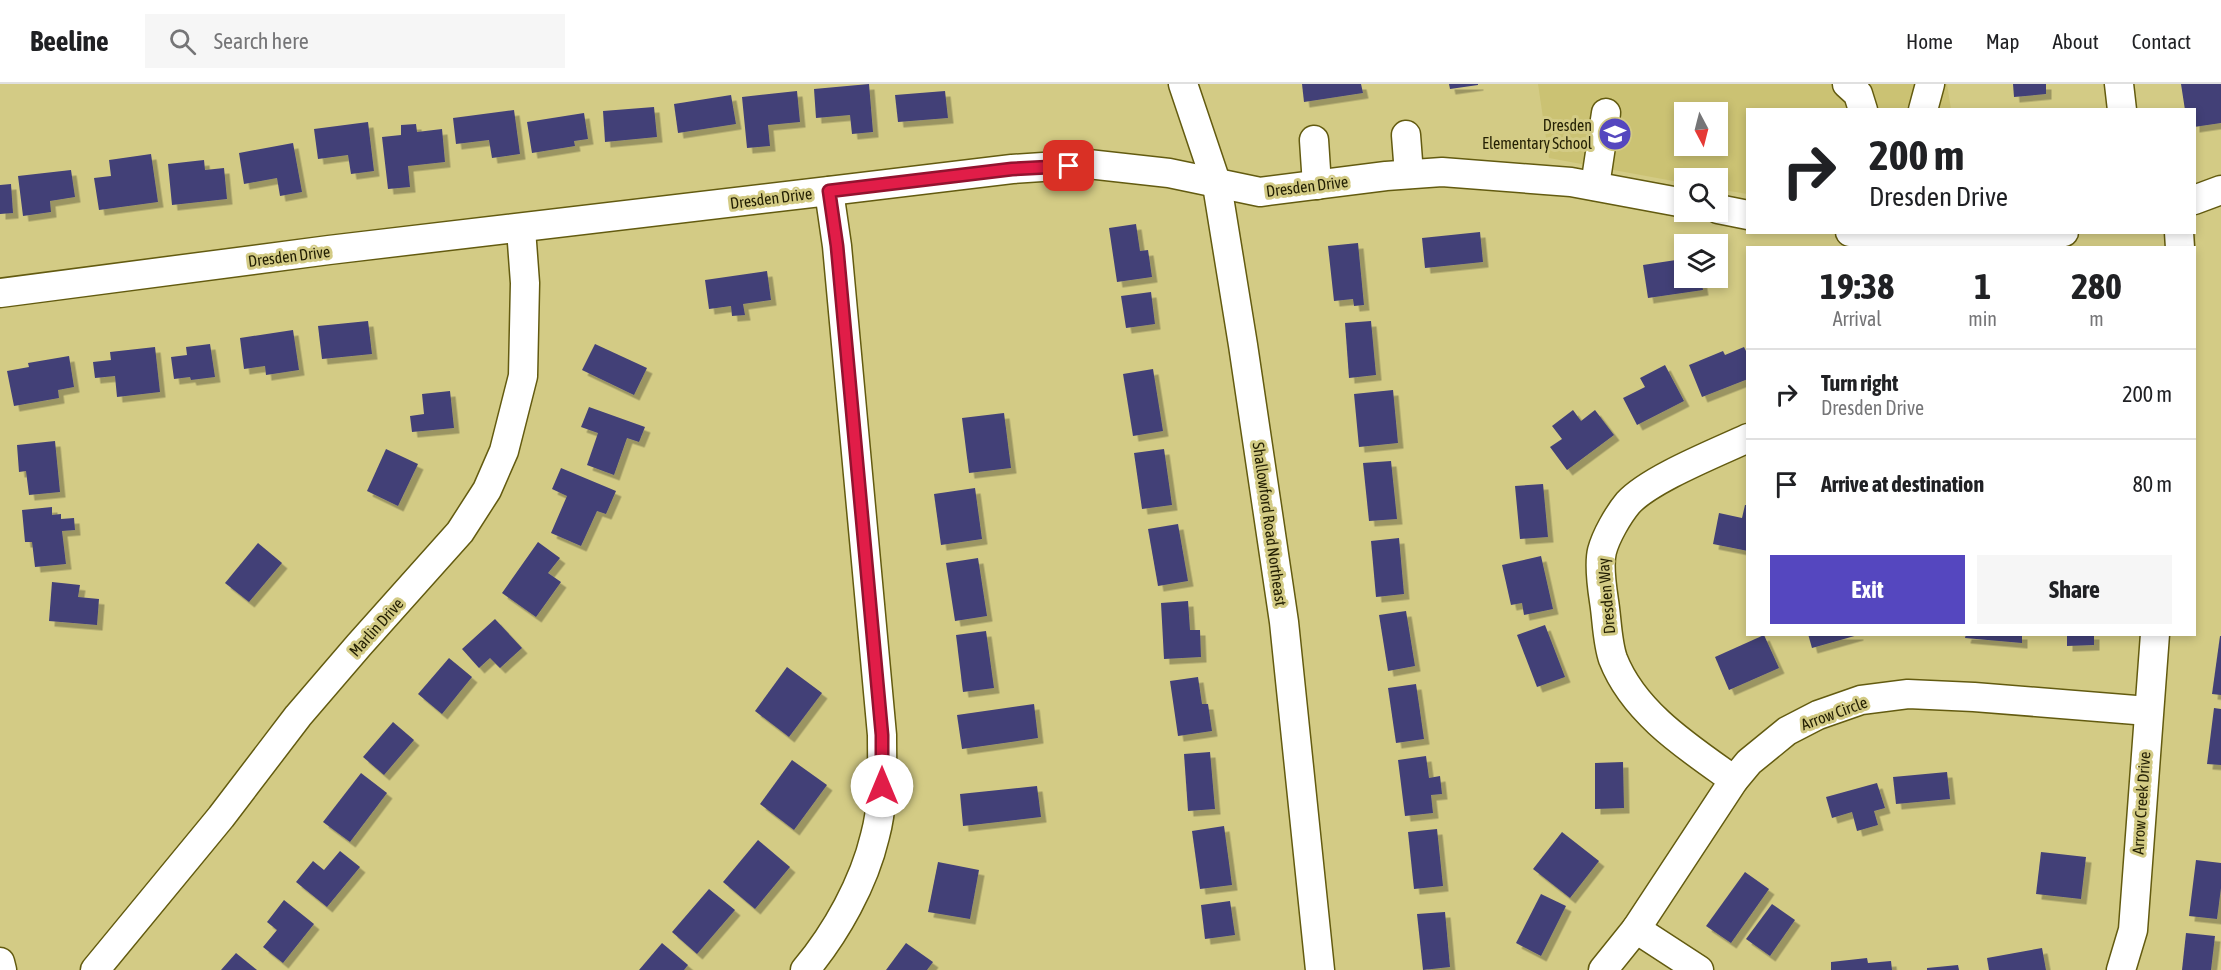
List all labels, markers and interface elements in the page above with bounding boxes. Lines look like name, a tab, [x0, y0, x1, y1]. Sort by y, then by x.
search box	[145, 14, 565, 68]
text: Beeline	[30, 25, 109, 57]
icon: search	[166, 25, 199, 58]
text: Search here	[214, 28, 309, 54]
text: Home	[1906, 29, 1953, 53]
text: Map	[1986, 29, 2020, 53]
text: About	[2053, 29, 2099, 53]
text: Contact	[2132, 29, 2191, 53]
north arrow	[1674, 102, 1728, 156]
map controls	[1674, 102, 1728, 288]
place label: Dresden Elementary School	[1482, 116, 1593, 153]
school or university icon: Dresden Elementary School	[1597, 116, 1633, 152]
text: 200 m	[1869, 131, 1964, 179]
icon: right	[1770, 132, 1848, 210]
pin	[1043, 140, 1094, 191]
icon: arrive	[1052, 149, 1085, 182]
button: search	[1674, 168, 1728, 222]
street label: Dresden Drive	[1265, 172, 1349, 200]
text: Dresden Drive	[1869, 181, 2008, 212]
street label: Dresden Drive	[729, 184, 813, 212]
button: layers	[1674, 234, 1728, 288]
street label: Dresden Drive	[247, 242, 331, 270]
text: 19:38	[1820, 265, 1894, 307]
text: 1	[1974, 265, 1991, 307]
text: 280	[2071, 265, 2122, 307]
text: Arrival	[1833, 307, 1882, 330]
text: min	[1968, 307, 1997, 330]
text: m	[2089, 307, 2104, 330]
text: Turn right	[1821, 370, 1898, 396]
icon: right	[1770, 378, 1803, 411]
text: 200 m	[2122, 381, 2172, 407]
text: Dresden Drive	[1821, 396, 1924, 419]
street label: Shallowford Road Northeast	[1250, 441, 1290, 607]
icon: arrive	[1770, 468, 1803, 501]
text: Arrive at destination	[1821, 471, 1984, 497]
text: 80 m	[2132, 471, 2172, 497]
button: Exit	[1770, 555, 1965, 624]
button: Share	[1977, 555, 2172, 624]
street label: Dresden Way	[1594, 557, 1619, 635]
street label: Marlin Drive	[345, 594, 407, 660]
street label: Arrow Circle	[1798, 693, 1870, 733]
street label: Arrow Creek Drive	[2128, 751, 2154, 855]
position arrow	[850, 754, 914, 818]

